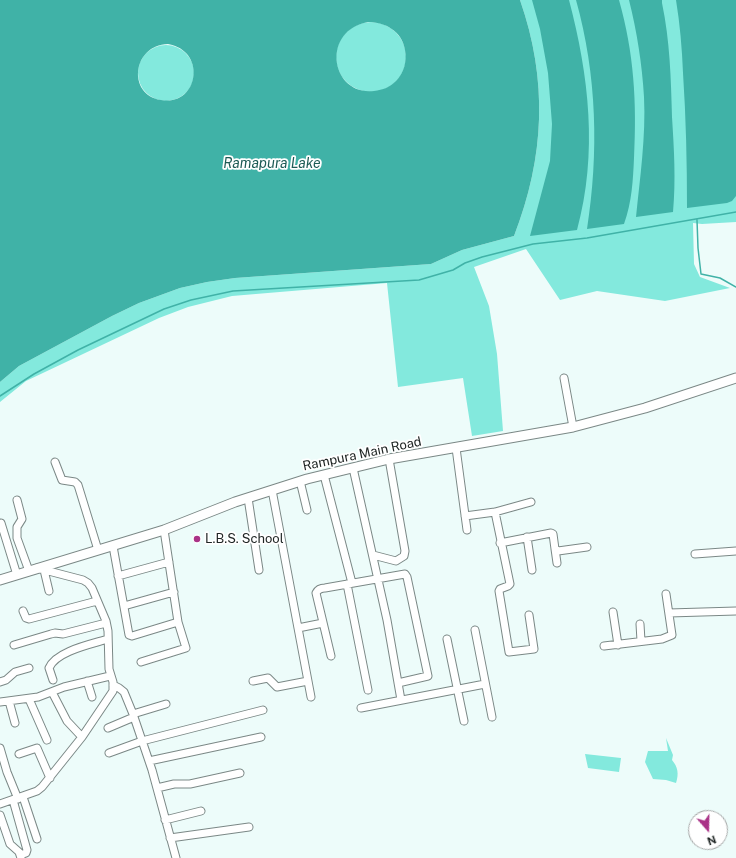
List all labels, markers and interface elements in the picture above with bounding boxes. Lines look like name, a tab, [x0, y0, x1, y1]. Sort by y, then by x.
water label: Ramapura Lake	[223, 156, 321, 172]
street label: Rampura Main Road	[301, 434, 423, 474]
place label: L.B.S. School	[205, 531, 284, 547]
marker: L.B.S. School	[192, 534, 202, 544]
north arrow	[688, 810, 728, 850]
text: N	[706, 833, 718, 847]

